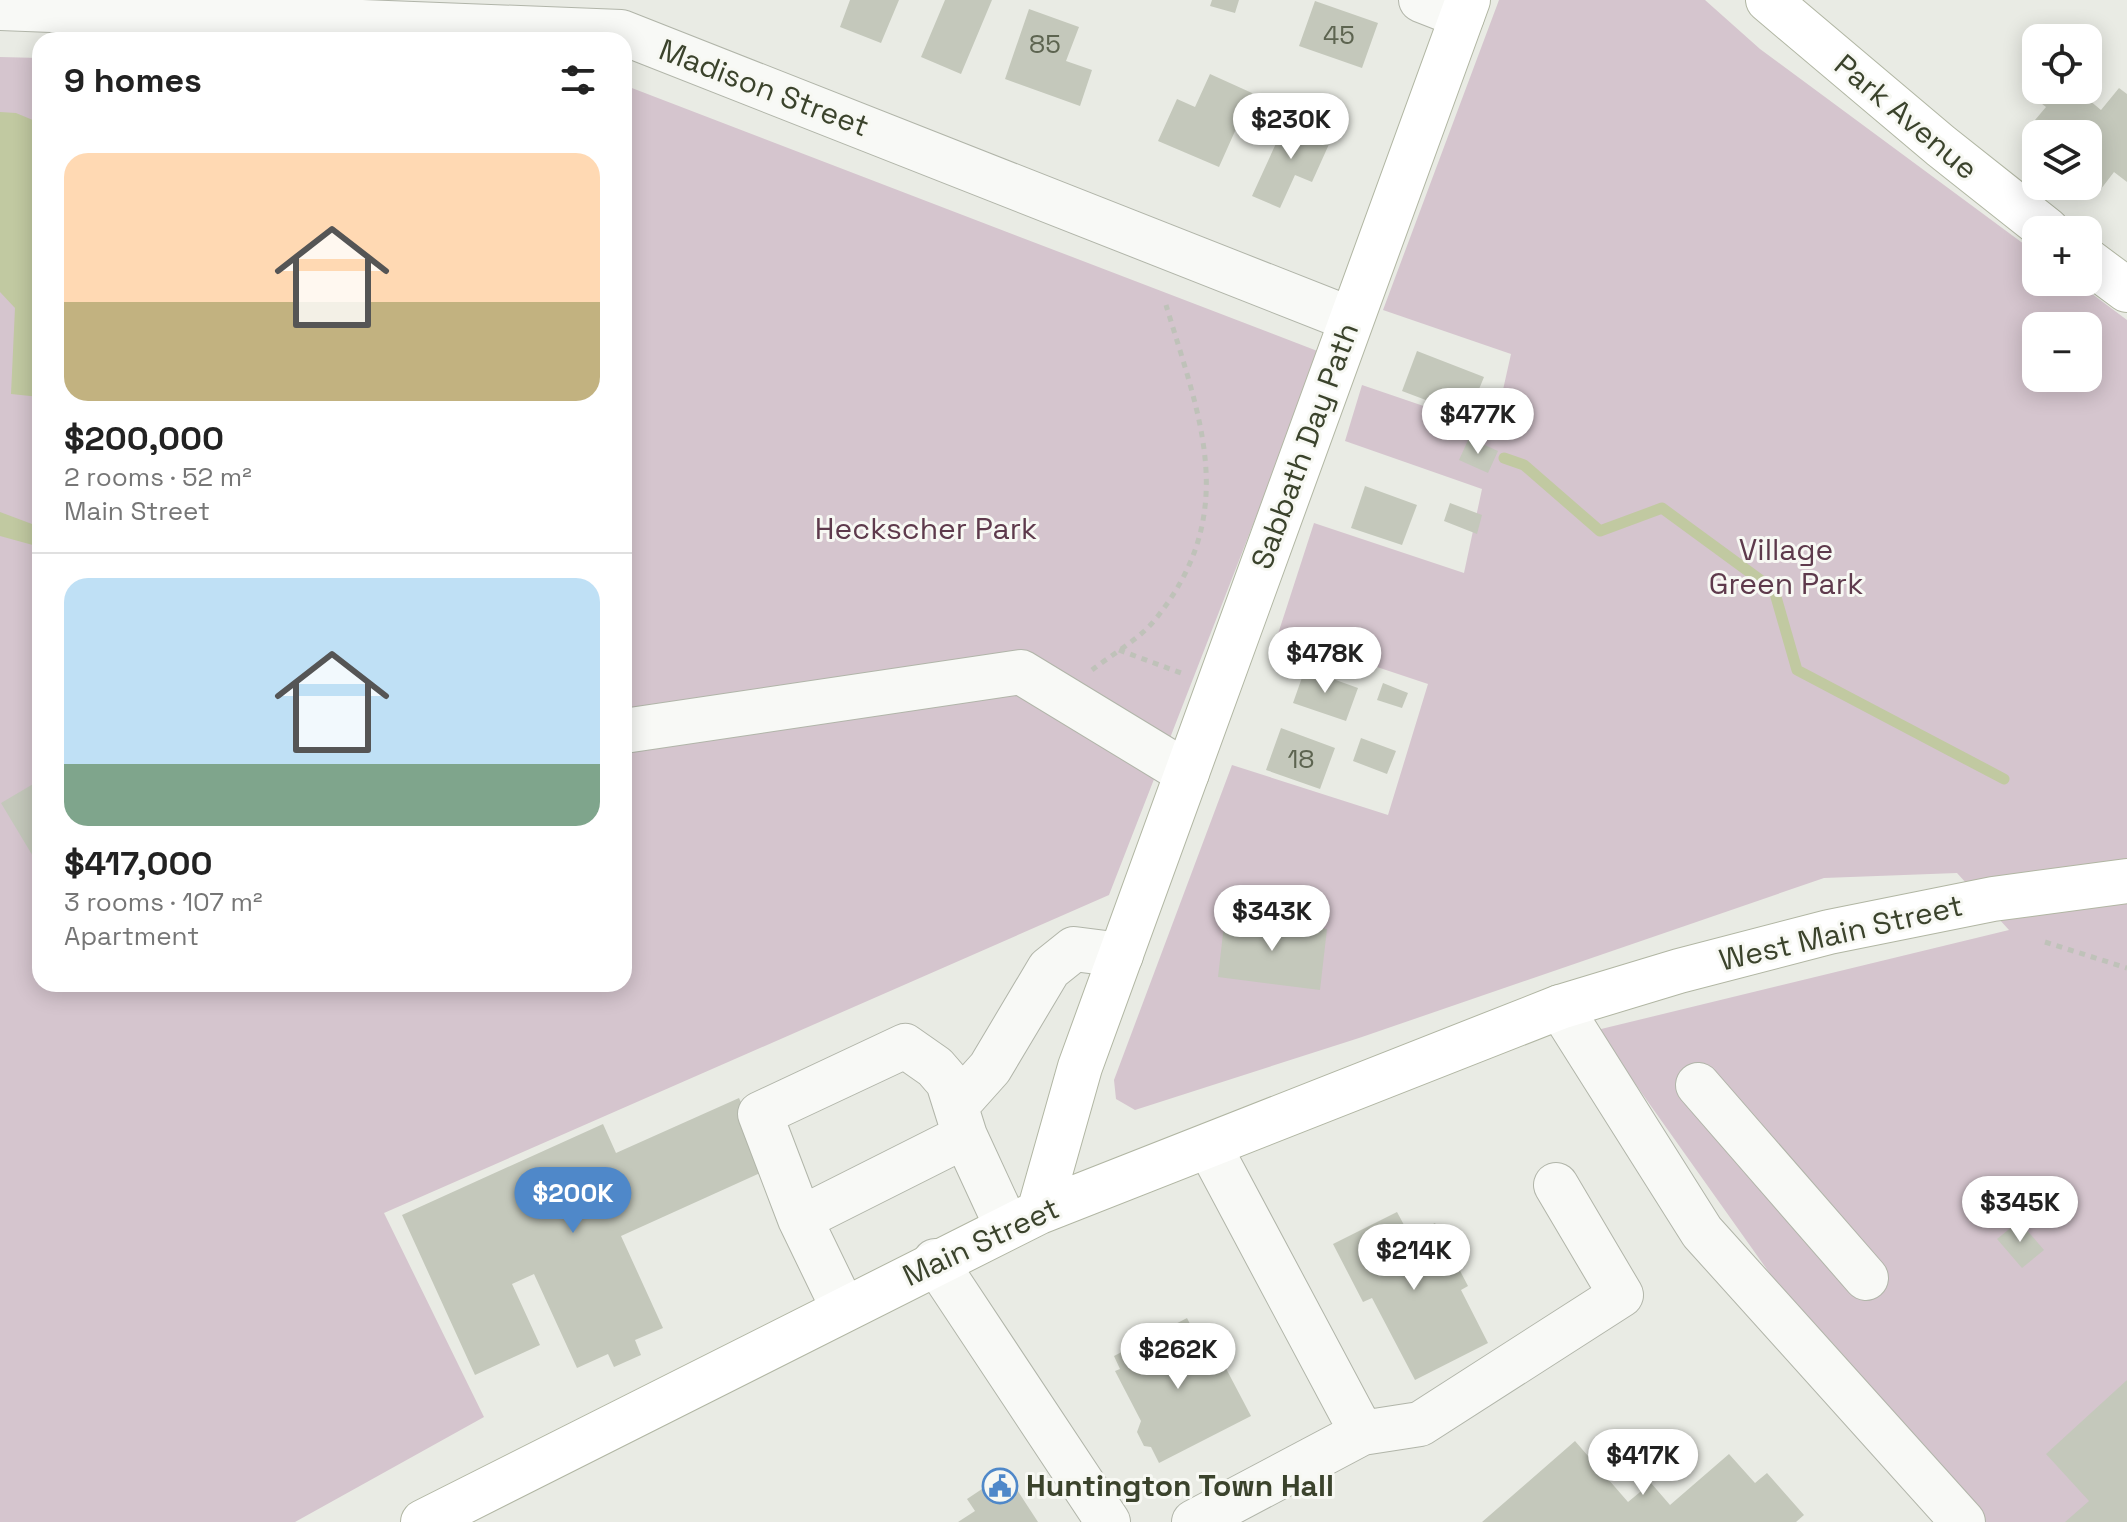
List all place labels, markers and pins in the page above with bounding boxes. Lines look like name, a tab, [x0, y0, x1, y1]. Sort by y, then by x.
pin: $230K	[1235, 93, 1347, 161]
pin: $477K	[1422, 388, 1534, 456]
pin: $478K	[1269, 627, 1381, 695]
pin: $343K	[1216, 885, 1328, 953]
pin: $200K	[517, 1167, 629, 1235]
pin: $345K	[1964, 1176, 2076, 1244]
pin: $214K	[1358, 1224, 1470, 1292]
pin: $262K	[1122, 1323, 1234, 1391]
pin: $417K	[1587, 1429, 1699, 1497]
place label: Huntington Town Hall	[1026, 1466, 1334, 1505]
public building icon: Huntington Town Hall	[981, 1467, 1019, 1505]

